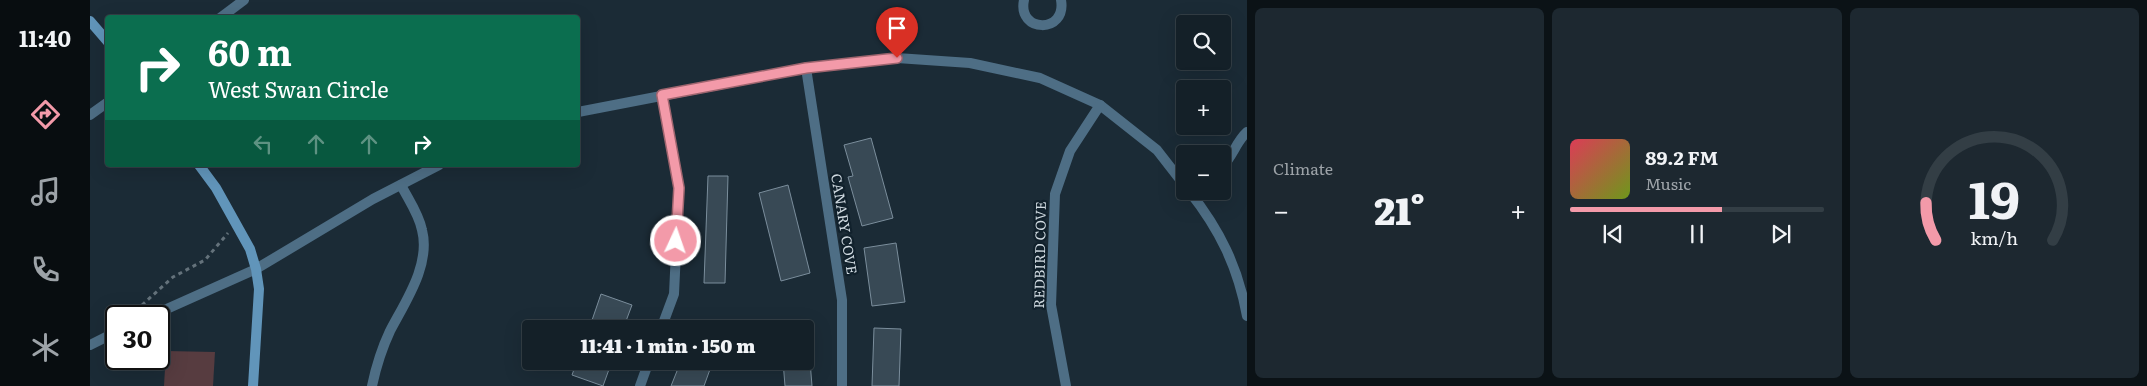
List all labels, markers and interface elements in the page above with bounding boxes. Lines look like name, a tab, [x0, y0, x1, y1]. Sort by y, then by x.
pin	[876, 7, 918, 58]
icon: arrive	[883, 14, 911, 42]
map controls	[1176, 15, 1231, 200]
button: search	[1176, 15, 1231, 70]
text: 11:40	[19, 21, 71, 54]
text: 60 m	[208, 25, 292, 77]
icon: right	[125, 35, 190, 100]
text: West Swan Circle	[208, 72, 389, 105]
button: +	[1176, 80, 1231, 135]
icon: directions	[28, 97, 63, 132]
icon: left	[249, 130, 277, 158]
icon: ahead	[302, 130, 330, 158]
icon: ahead	[355, 130, 383, 158]
icon: right	[408, 130, 436, 158]
text: 89.2 FM	[1645, 143, 1718, 171]
button: −	[1176, 145, 1231, 200]
text: Climate	[1273, 156, 1333, 180]
text: 19	[1969, 158, 2020, 235]
text: Music	[1645, 171, 1691, 195]
street label: CANARY COVE	[827, 172, 863, 276]
icon: music	[28, 174, 63, 209]
text: 21°	[1374, 180, 1425, 237]
text: −	[1273, 188, 1289, 230]
text: +	[1510, 188, 1526, 230]
street label: REDBIRD COVE	[1028, 201, 1050, 309]
position arrow	[649, 214, 701, 266]
icon: previous	[1599, 220, 1627, 248]
icon: pause	[1683, 220, 1711, 248]
icon: next	[1767, 220, 1795, 248]
text: km/h	[1971, 224, 2018, 251]
icon: phone	[28, 252, 63, 287]
speed limit sign: 30	[105, 305, 170, 370]
icon: climate	[28, 330, 63, 365]
text: 11:41 · 1 min · 150 m	[580, 331, 756, 359]

